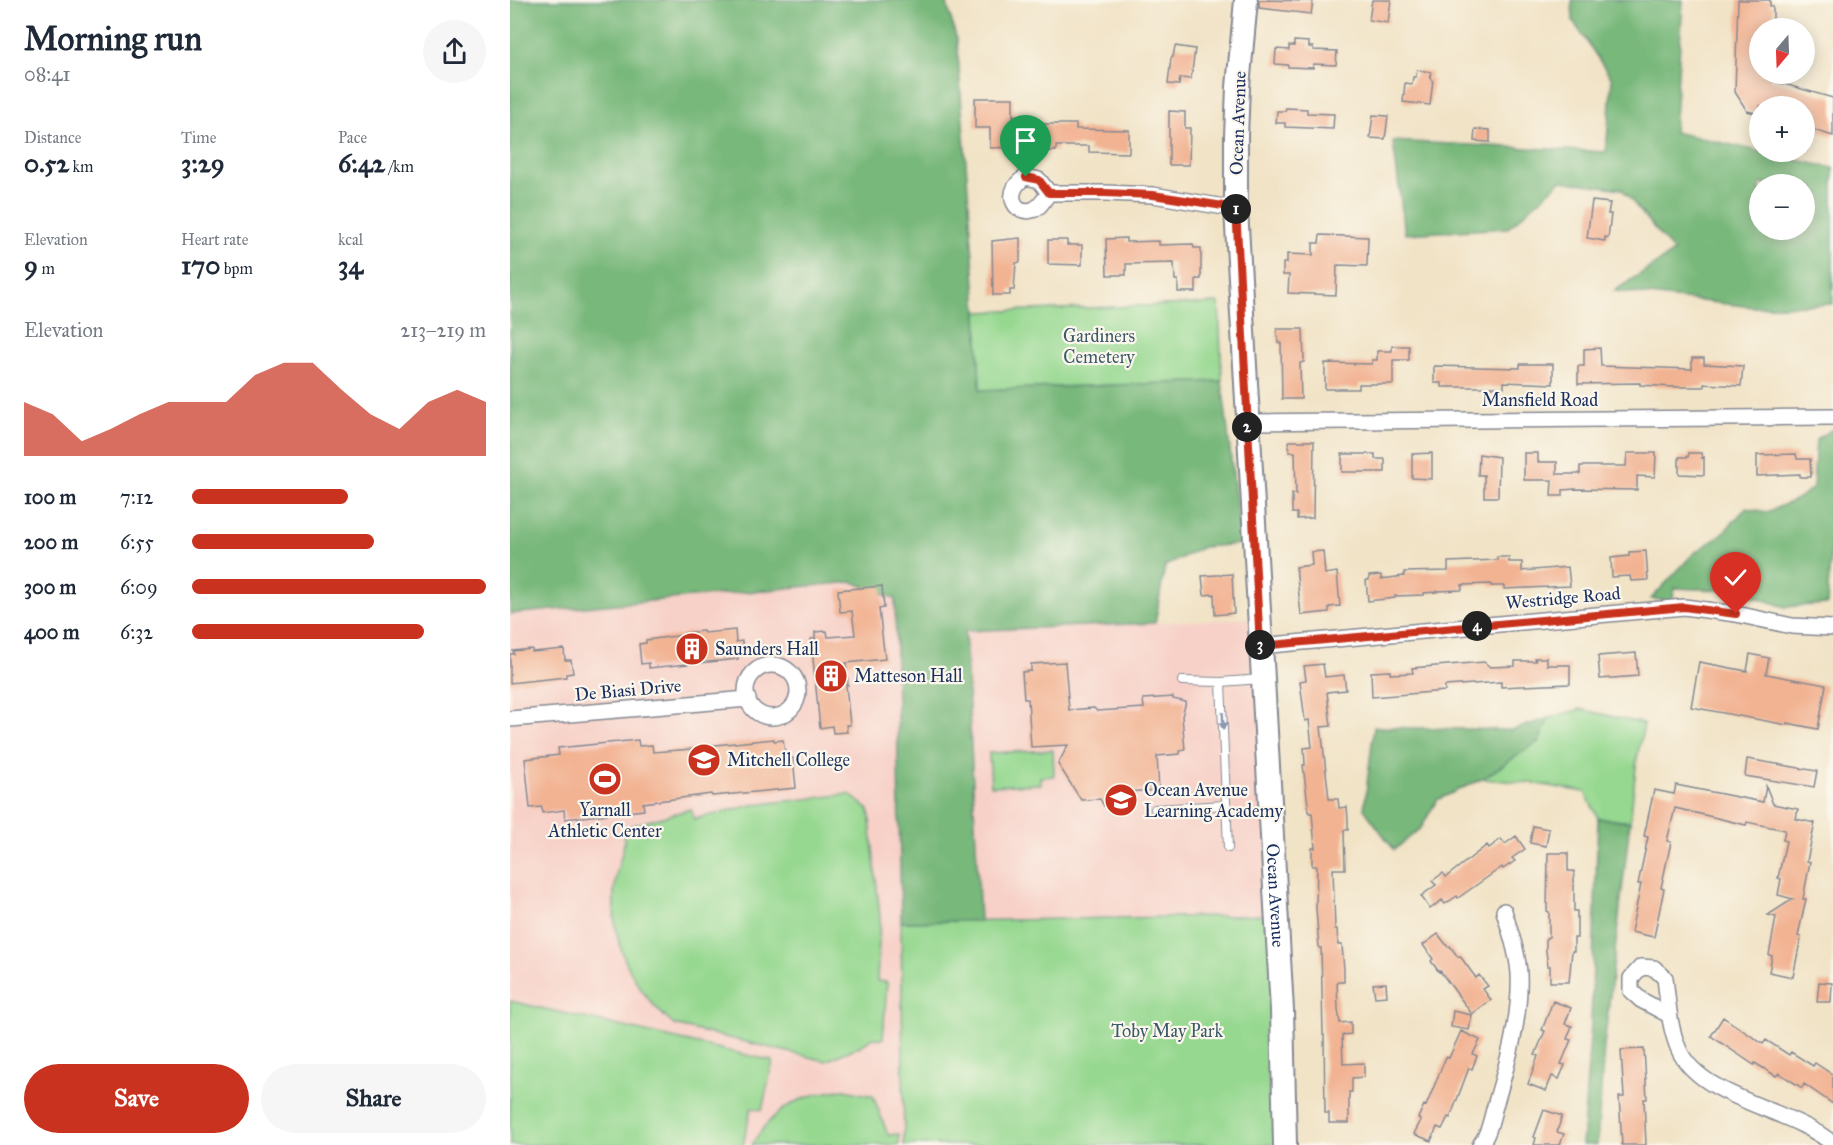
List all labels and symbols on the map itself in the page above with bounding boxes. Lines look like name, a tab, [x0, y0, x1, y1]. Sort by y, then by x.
north arrow	[1749, 18, 1815, 84]
street label: Ocean Avenue	[1225, 71, 1251, 175]
pin	[1000, 115, 1051, 177]
pin: 1	[1221, 194, 1251, 224]
park label: Gardiners Cemetery	[1063, 325, 1135, 368]
street label: Mansfield Road	[1482, 389, 1598, 411]
pin: 2	[1232, 412, 1262, 442]
pin	[1710, 552, 1761, 614]
street label: Westridge Road	[1504, 582, 1622, 615]
pin: 4	[1462, 611, 1492, 641]
pin: 3	[1245, 630, 1275, 660]
building icon: Saunders Hall	[674, 631, 710, 667]
place label: Saunders Hall	[715, 638, 819, 660]
building icon: Matteson Hall	[813, 658, 849, 694]
place label: Matteson Hall	[854, 665, 963, 687]
street label: De Biasi Drive	[574, 674, 682, 706]
one-way arrow	[1218, 711, 1227, 730]
school or university icon: Mitchell College	[686, 742, 722, 778]
place label: Mitchell College	[727, 749, 850, 772]
sports icon: Yarnall Athletic Center	[587, 761, 623, 797]
place label: Ocean Avenue Learning Academy	[1144, 779, 1283, 823]
school or university icon: Ocean Avenue Learning Academy	[1103, 782, 1139, 818]
place label: Yarnall Athletic Center	[547, 799, 662, 842]
street label: Ocean Avenue	[1261, 843, 1289, 948]
park label: Toby May Park	[1111, 1020, 1223, 1042]

